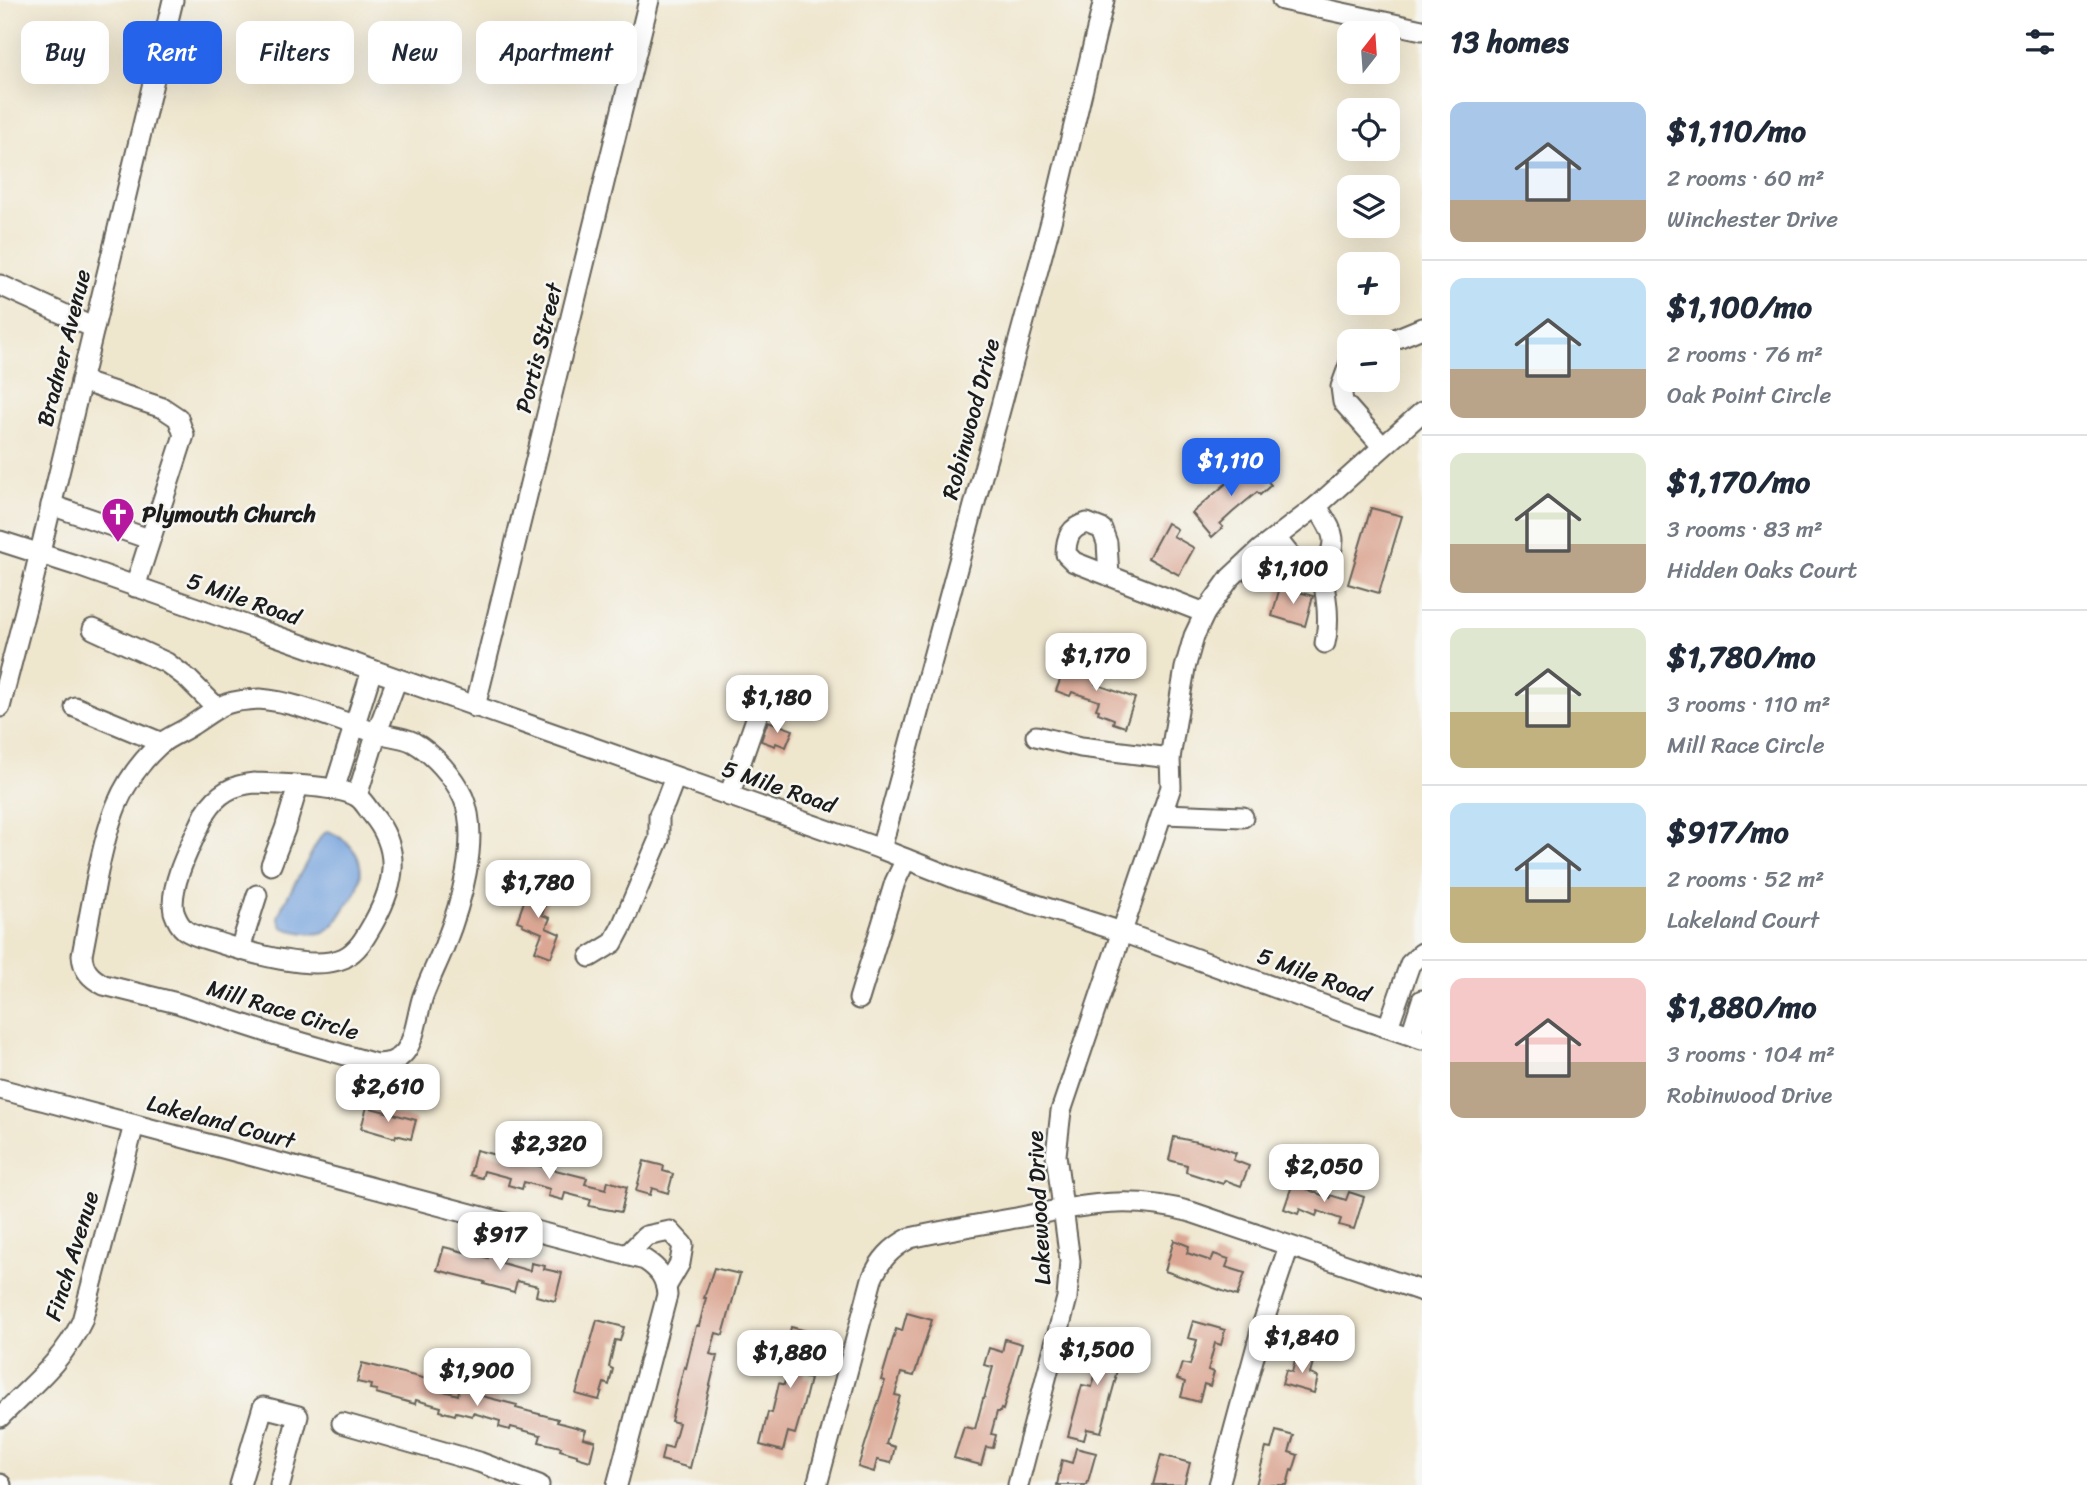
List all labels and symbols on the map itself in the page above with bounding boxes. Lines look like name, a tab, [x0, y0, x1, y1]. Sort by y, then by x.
north arrow	[1337, 21, 1400, 84]
street label: Bradner Avenue	[25, 265, 103, 431]
street label: Portis Street	[503, 277, 575, 417]
street label: Robinwood Drive	[930, 334, 1012, 504]
pin: $1,110	[1174, 438, 1288, 498]
place label: Plymouth Church	[142, 494, 316, 535]
church icon: Plymouth Church	[99, 495, 137, 544]
pin: $1,100	[1236, 546, 1350, 606]
street label: 5 Mile Road	[181, 560, 308, 638]
pin: $1,170	[1039, 634, 1153, 693]
pin: $1,180	[720, 676, 834, 735]
street label: 5 Mile Road	[716, 748, 843, 826]
pin: $1,780	[481, 860, 595, 920]
street label: 5 Mile Road	[1251, 935, 1378, 1015]
street label: Mill Race Circle	[202, 967, 365, 1053]
pin: $2,610	[331, 1064, 445, 1124]
street label: Lakeland Court	[142, 1083, 301, 1162]
pin: $2,320	[492, 1122, 606, 1181]
street label: Lakewood Drive	[1014, 1130, 1064, 1286]
pin: $2,050	[1267, 1144, 1381, 1204]
street label: Finch Avenue	[33, 1186, 111, 1326]
pin: $917	[459, 1212, 541, 1272]
pin: $1,840	[1245, 1316, 1359, 1375]
pin: $1,500	[1040, 1328, 1154, 1387]
pin: $1,880	[733, 1330, 847, 1390]
pin: $1,900	[420, 1348, 534, 1408]

